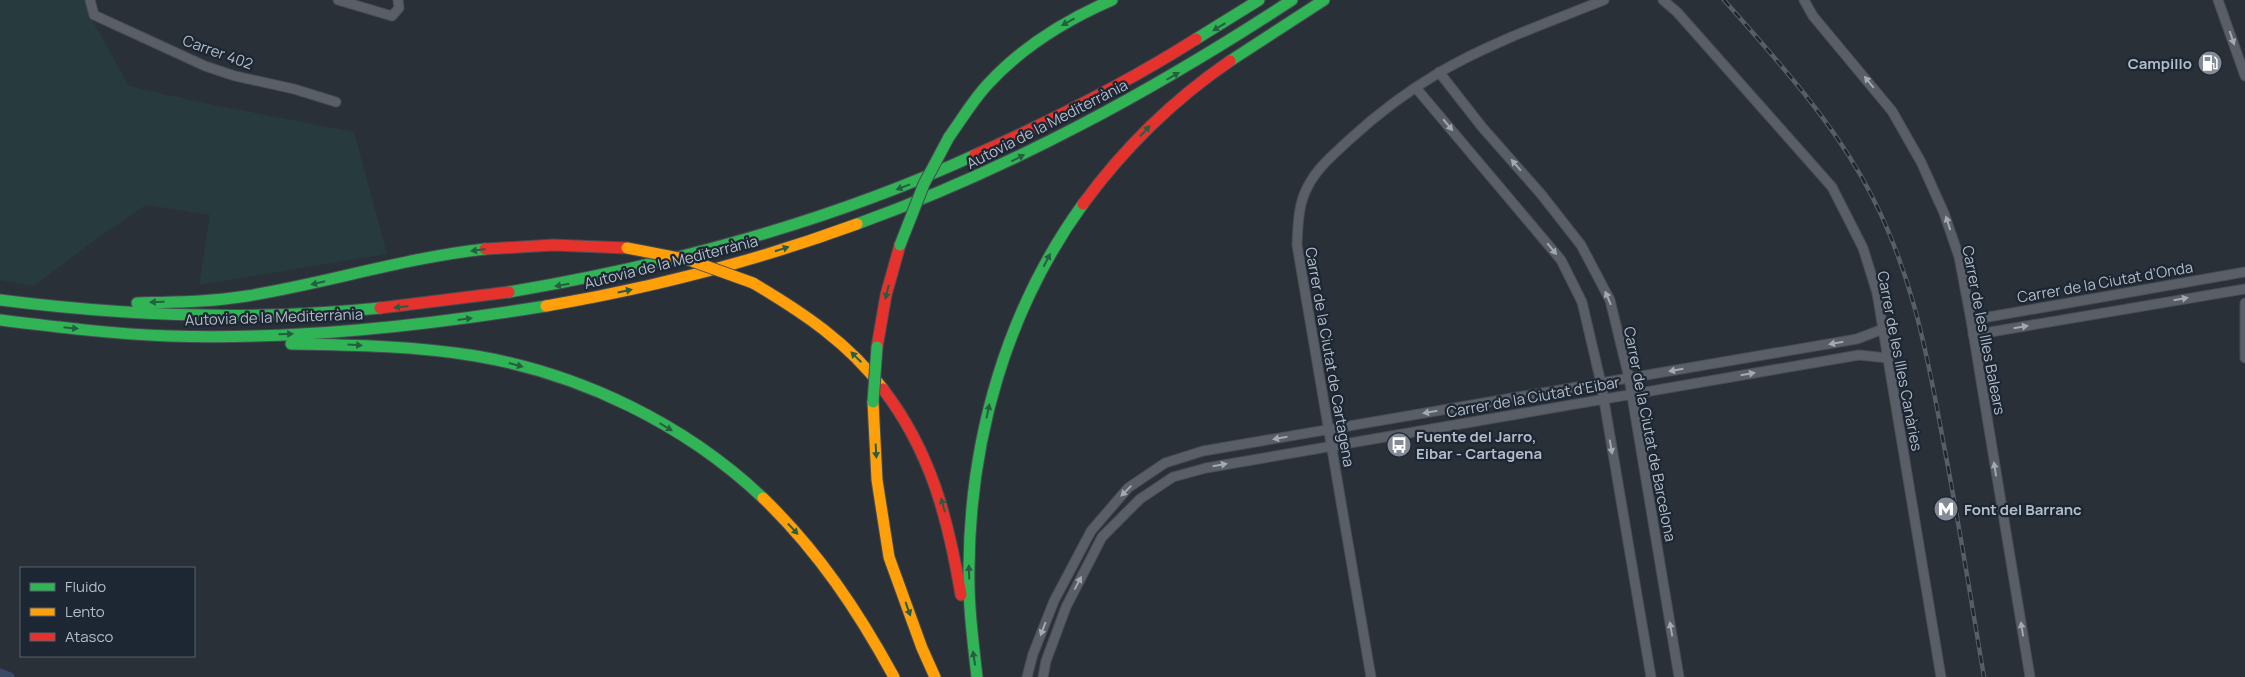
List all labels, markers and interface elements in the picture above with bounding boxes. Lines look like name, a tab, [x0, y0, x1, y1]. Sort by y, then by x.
one-way arrow	[1061, 18, 1076, 26]
one-way arrow	[1212, 22, 1225, 31]
street label: Carrer 402	[180, 30, 256, 74]
one-way arrow	[2228, 31, 2236, 46]
fuel station icon: Campillo	[2197, 50, 2223, 76]
place label: Campillo	[2128, 53, 2192, 74]
one-way arrow	[1165, 72, 1180, 80]
street label: Autovia de la Mediterrània	[963, 74, 1131, 174]
one-way arrow	[1864, 76, 1875, 89]
one-way arrow	[1442, 118, 1453, 131]
one-way arrow	[1139, 126, 1151, 138]
one-way arrow	[1011, 154, 1025, 162]
one-way arrow	[1510, 160, 1522, 172]
one-way arrow	[895, 184, 910, 191]
one-way arrow	[1944, 216, 1951, 231]
street label: Autovia de la Mediterrània	[582, 230, 760, 294]
one-way arrow	[1547, 243, 1558, 256]
street label: Carrer de les Illes Balears	[1957, 244, 2011, 416]
one-way arrow	[775, 245, 790, 252]
street label: Carrer de la Ciutat de Cartagena	[1300, 245, 1360, 469]
one-way arrow	[469, 247, 485, 255]
one-way arrow	[1043, 253, 1051, 267]
street label: Carrer de la Ciutat d’Onda	[2016, 256, 2194, 308]
street label: Carrer de les Illes Canàries	[1872, 269, 1928, 453]
one-way arrow	[311, 279, 326, 287]
one-way arrow	[553, 281, 569, 289]
one-way arrow	[883, 284, 891, 299]
one-way arrow	[618, 287, 633, 295]
one-way arrow	[1604, 290, 1612, 305]
one-way arrow	[2174, 295, 2190, 303]
one-way arrow	[149, 298, 165, 306]
street label: Autovia de la Mediterrània	[184, 303, 364, 331]
one-way arrow	[393, 303, 409, 311]
one-way arrow	[458, 314, 474, 322]
one-way arrow	[2014, 323, 2030, 331]
one-way arrow	[63, 324, 79, 332]
street label: Carrer de la Ciutat de Barcelona	[1619, 325, 1681, 543]
one-way arrow	[278, 329, 294, 337]
one-way arrow	[1828, 339, 1844, 347]
one-way arrow	[347, 341, 363, 349]
one-way arrow	[850, 351, 862, 363]
one-way arrow	[508, 361, 524, 369]
one-way arrow	[1668, 367, 1684, 375]
one-way arrow	[1741, 370, 1757, 378]
street label: Carrer de la Ciutat d'Eibar	[1445, 371, 1622, 423]
one-way arrow	[984, 403, 992, 419]
one-way arrow	[1421, 409, 1437, 417]
one-way arrow	[659, 422, 672, 431]
place label: Fuente del Jarro, Eibar - Cartagena	[1416, 426, 1542, 464]
bus stop icon: Fuente del Jarro, Eibar - Cartagena	[1386, 432, 1412, 458]
one-way arrow	[1272, 434, 1288, 442]
one-way arrow	[1608, 440, 1616, 456]
one-way arrow	[872, 443, 880, 459]
one-way arrow	[1991, 460, 1999, 476]
one-way arrow	[1213, 461, 1229, 469]
one-way arrow	[1120, 485, 1132, 497]
metro station icon: Font del Barranc	[1933, 496, 1959, 522]
one-way arrow	[939, 498, 947, 513]
place label: Font del Barranc	[1964, 499, 2082, 520]
one-way arrow	[787, 522, 799, 534]
one-way arrow	[965, 564, 973, 580]
legend	[20, 567, 195, 657]
one-way arrow	[1074, 575, 1082, 590]
text: Fluido	[65, 576, 106, 597]
text: Lento	[65, 601, 105, 622]
one-way arrow	[904, 602, 912, 617]
one-way arrow	[1667, 621, 1675, 637]
one-way arrow	[2018, 621, 2026, 637]
one-way arrow	[1039, 622, 1047, 637]
text: Atasco	[65, 626, 113, 647]
one-way arrow	[969, 649, 977, 665]

